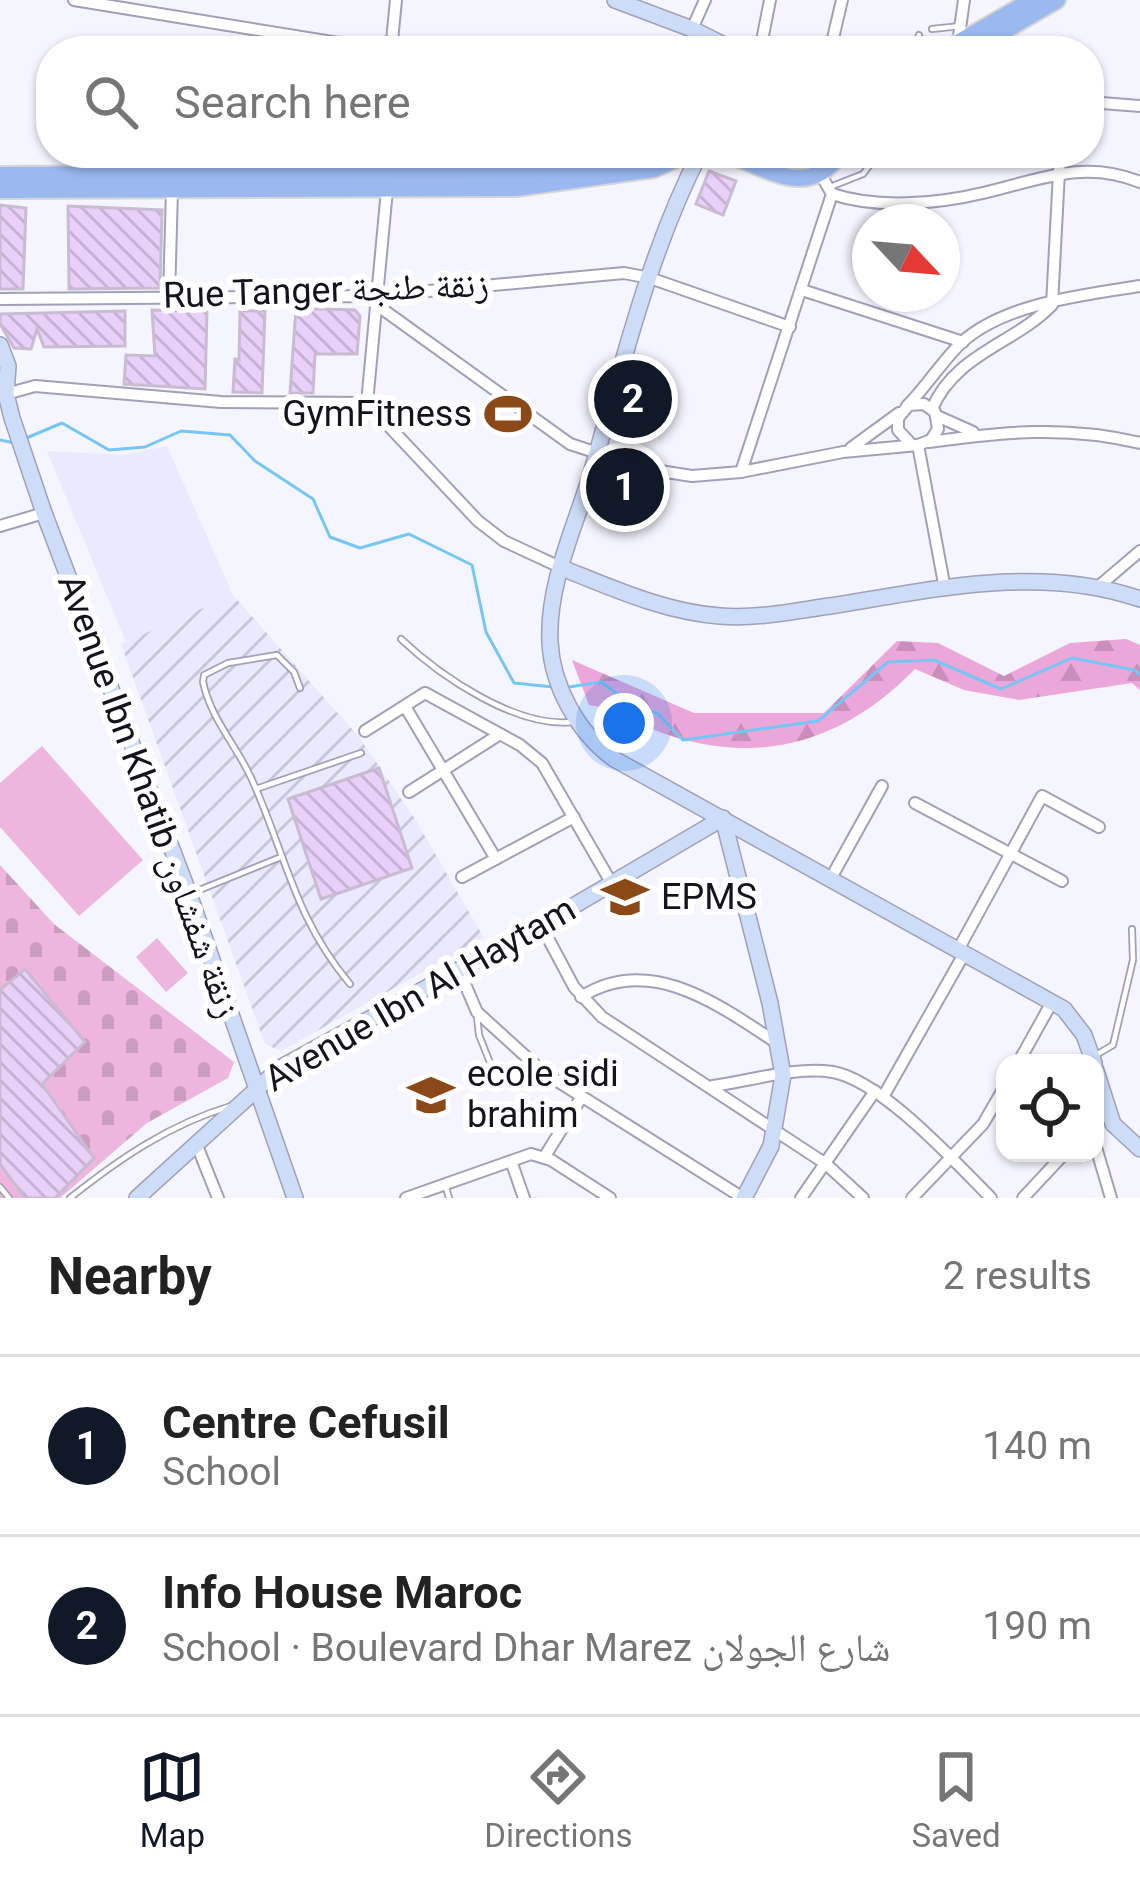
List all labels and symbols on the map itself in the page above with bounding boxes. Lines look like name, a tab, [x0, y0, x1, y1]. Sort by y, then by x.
north arrow	[852, 204, 960, 312]
street label: Rue Tanger زنقة طنجة	[162, 263, 490, 317]
pin: 2	[594, 354, 672, 444]
sports icon: GymFitness	[483, 389, 533, 439]
place label: GymFitness	[282, 393, 472, 435]
pin: 1	[586, 442, 664, 532]
street label: Avenue Ibn Khatib زنقة شفشاون	[49, 569, 249, 1023]
your location	[594, 693, 654, 753]
school or university icon: EPMS	[600, 872, 650, 922]
place label: EPMS	[661, 876, 757, 918]
street label: Avenue Ibn Al Haytam	[257, 888, 583, 1100]
place label: ecole sidi brahim	[467, 1053, 619, 1136]
school or university icon: ecole sidi brahim	[406, 1070, 456, 1120]

